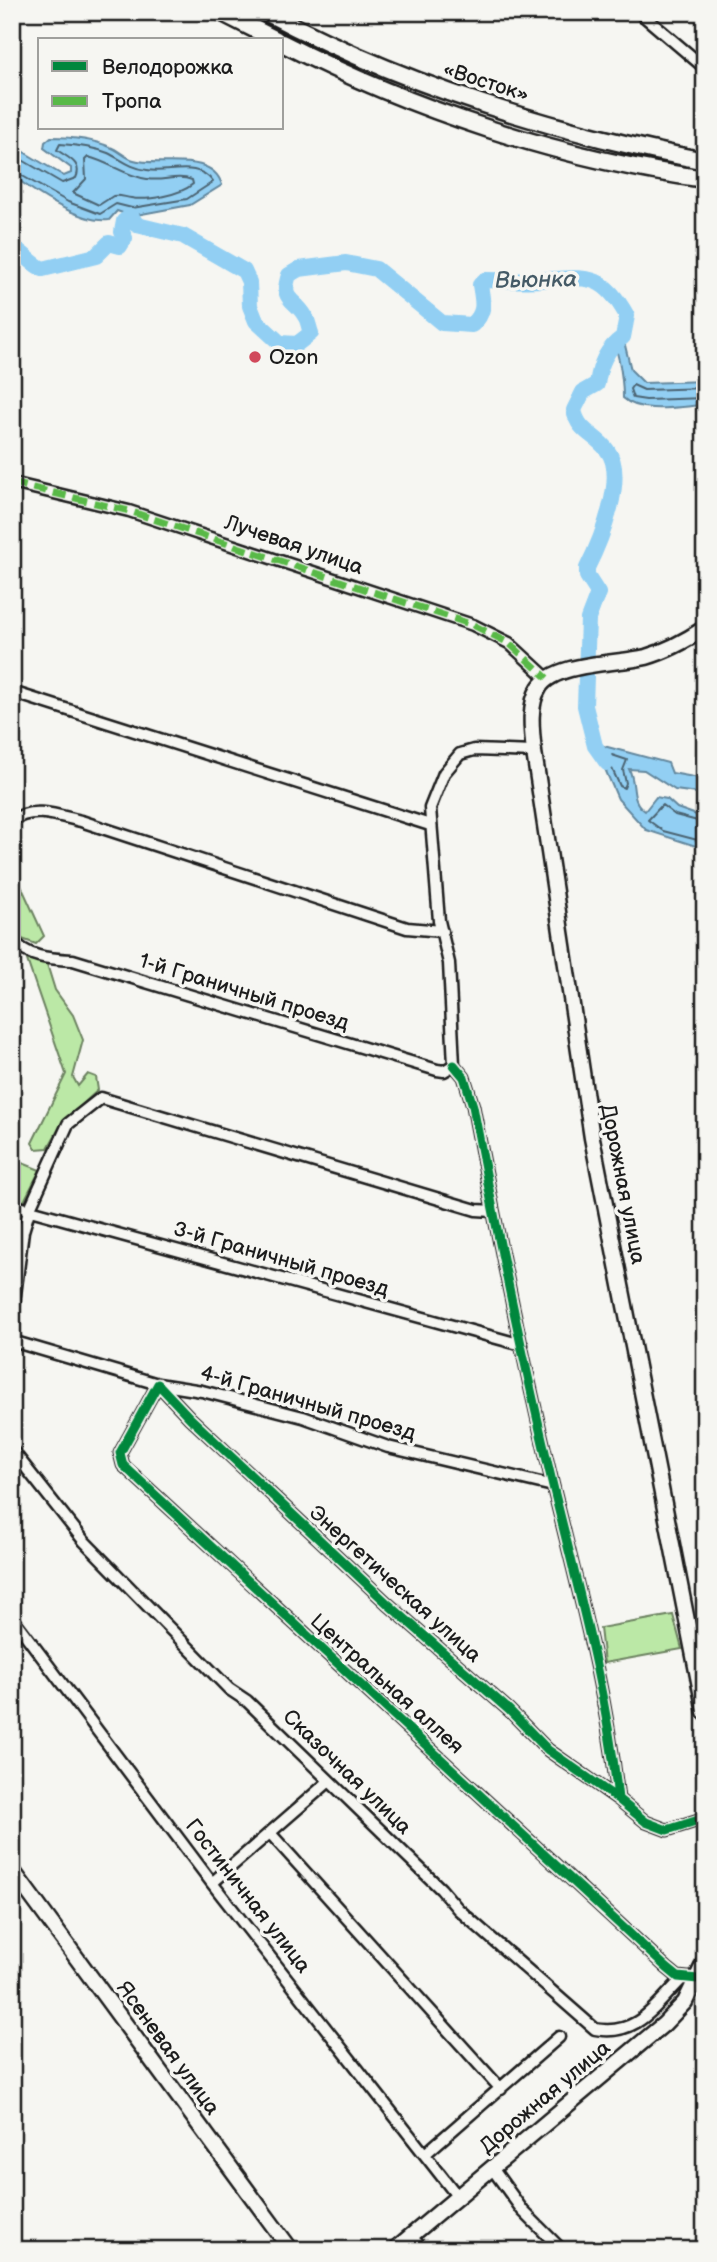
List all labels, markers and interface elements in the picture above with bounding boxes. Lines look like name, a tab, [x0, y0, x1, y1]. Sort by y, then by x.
legend	[38, 38, 284, 130]
text: Велодорожка	[102, 55, 234, 80]
street label: «Восток»	[440, 56, 532, 108]
text: Тропа	[102, 89, 162, 114]
water label: Вьюнка	[495, 265, 577, 295]
place label: Ozon	[269, 345, 318, 370]
marker: Ozon	[247, 349, 263, 365]
street label: Лучевая улица	[221, 509, 367, 581]
street label: 1-й Граничный проезд	[136, 948, 352, 1036]
street label: Дорожная улица	[595, 1102, 651, 1267]
street label: 3-й Граничный проезд	[170, 1216, 392, 1302]
street label: 4-й Граничный проезд	[198, 1360, 419, 1446]
street label: Энергетическая улица	[304, 1500, 487, 1668]
street label: Центральная аллея	[305, 1609, 469, 1759]
street label: Сказочная улица	[277, 1704, 417, 1840]
street label: Гостиничная улица	[180, 1814, 316, 1978]
street label: Ясеневая улица	[111, 1976, 225, 2120]
street label: Дорожная улица	[475, 2035, 616, 2159]

